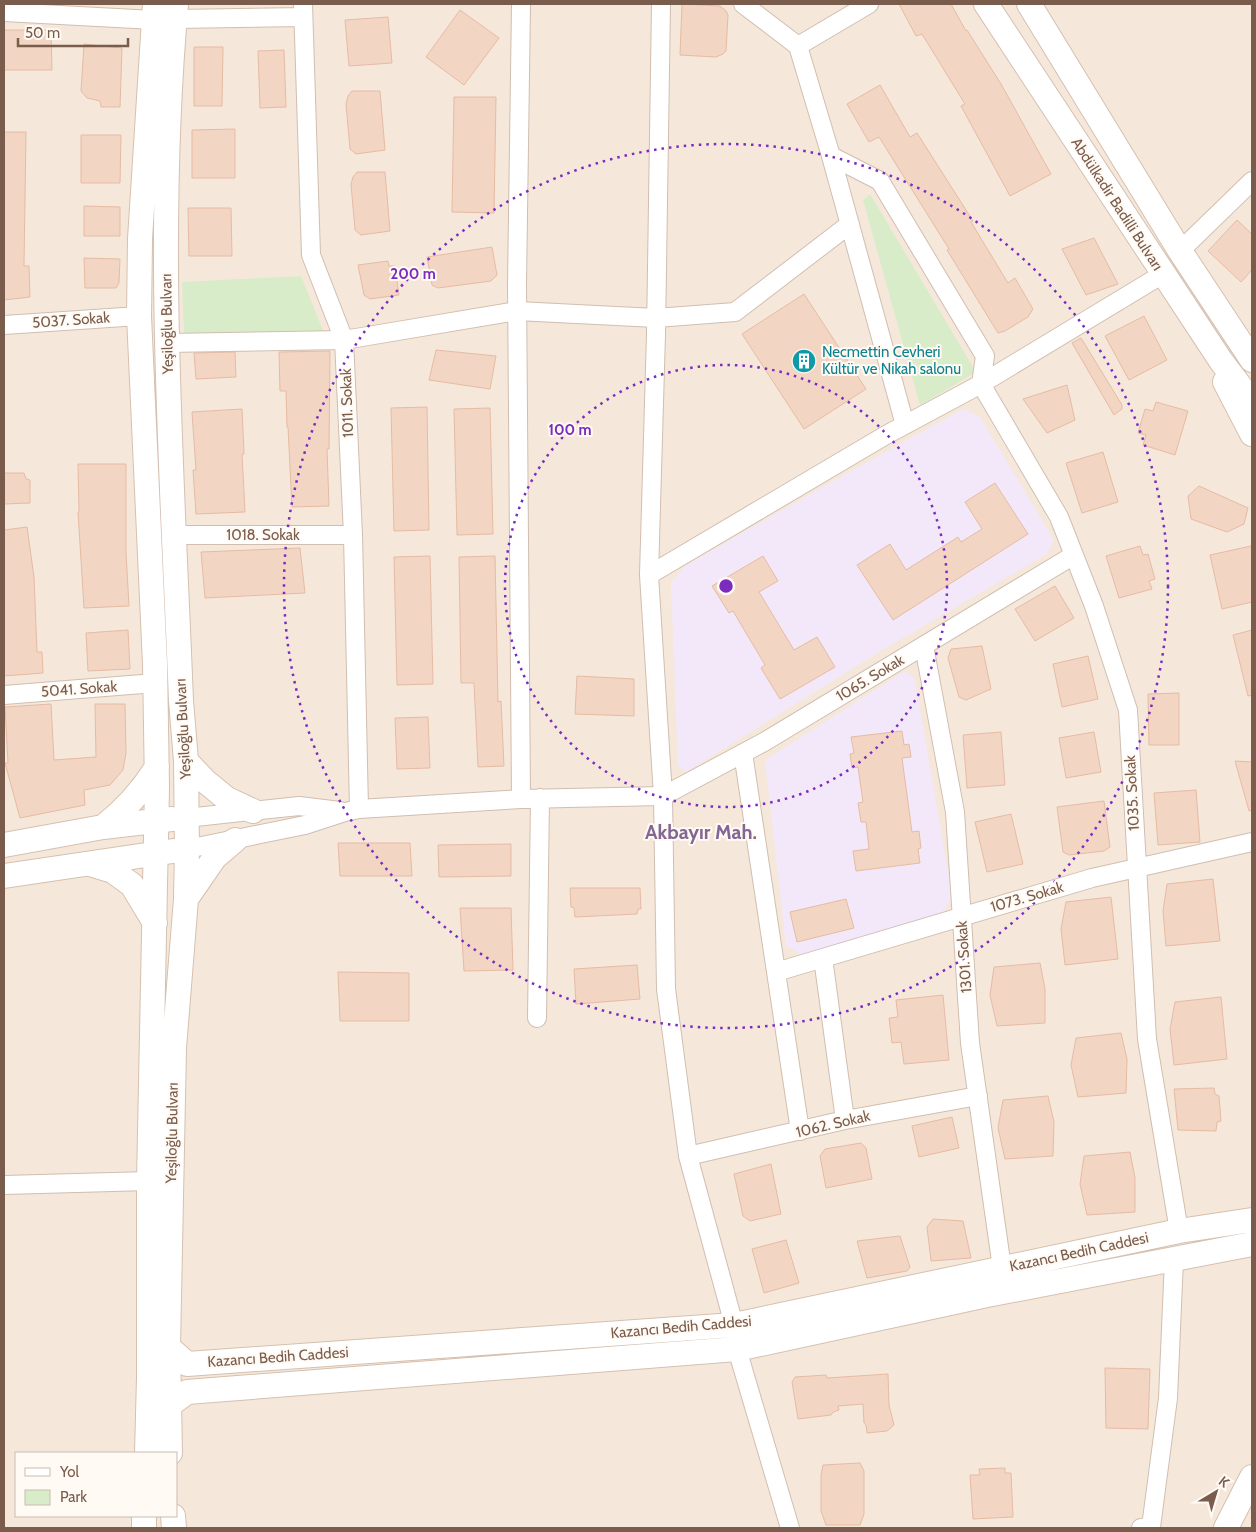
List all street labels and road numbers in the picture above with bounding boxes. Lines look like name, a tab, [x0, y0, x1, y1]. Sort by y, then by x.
street label: Abdülkadir Badilli Bulvarı	[1067, 134, 1167, 274]
street label: Yeşiloğlu Bulvarı	[157, 273, 177, 376]
street label: 5037. Sokak	[32, 308, 111, 332]
street label: 1011. Sokak	[337, 368, 357, 438]
street label: 1018. Sokak	[226, 526, 300, 544]
street label: 1065. Sokak	[833, 651, 907, 705]
street label: 5041. Sokak	[40, 677, 118, 701]
street label: Yeşiloğlu Bulvarı	[171, 678, 195, 781]
street label: 1035. Sokak	[1121, 754, 1143, 831]
street label: 1073. Sokak	[989, 878, 1066, 916]
street label: 1301. Sokak	[952, 920, 976, 994]
street label: Yeşiloğlu Bulvarı	[162, 1082, 182, 1185]
street label: 1062. Sokak	[794, 1107, 872, 1141]
street label: Kazancı Bedih Caddesi	[1008, 1228, 1150, 1276]
street label: Kazancı Bedih Caddesi	[610, 1312, 752, 1342]
street label: Kazancı Bedih Caddesi	[207, 1343, 349, 1371]

